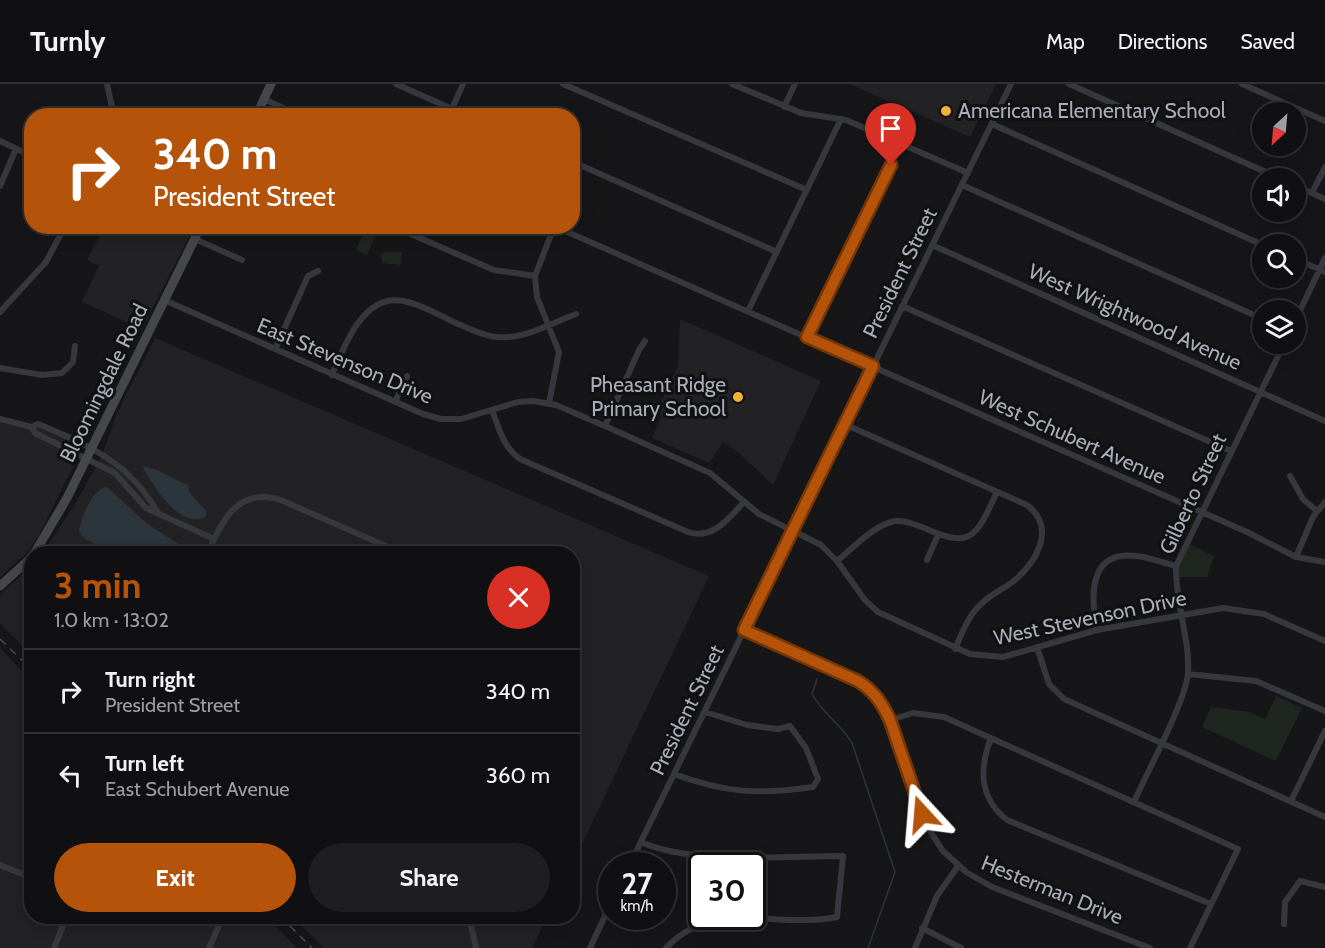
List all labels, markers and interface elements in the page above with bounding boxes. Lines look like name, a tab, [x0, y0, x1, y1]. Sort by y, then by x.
text: Turnly	[30, 24, 106, 58]
text: Map	[1046, 29, 1085, 54]
text: Directions	[1118, 29, 1207, 54]
text: Saved	[1240, 29, 1295, 54]
place label: Americana Elementary School	[958, 98, 1226, 123]
north arrow	[1252, 102, 1306, 156]
map controls	[1252, 102, 1306, 354]
pin	[865, 103, 916, 165]
marker: Americana Elementary School	[939, 104, 953, 118]
icon: arrive	[874, 112, 907, 145]
text: 340 m	[153, 128, 277, 180]
icon: right	[54, 132, 132, 210]
button: sound	[1252, 168, 1306, 222]
text: President Street	[153, 180, 335, 213]
street label: President Street	[857, 204, 942, 342]
button: search	[1252, 234, 1306, 288]
street label: West Wrightwood Avenue	[1025, 258, 1246, 375]
street label: Bloomingdale Road	[54, 300, 153, 466]
button: layers	[1252, 300, 1306, 354]
street label: East Stevenson Drive	[254, 312, 437, 409]
place label: Pheasant Ridge Primary School	[590, 372, 726, 421]
street label: West Schubert Avenue	[975, 384, 1170, 489]
marker: Pheasant Ridge Primary School	[731, 390, 745, 404]
street label: Gilberto Street	[1154, 430, 1231, 558]
text: 3 min	[54, 563, 141, 607]
button: close	[487, 566, 550, 629]
street label: West Stevenson Drive	[991, 585, 1189, 650]
text: 1.0 km · 13:02	[54, 608, 169, 632]
street label: President Street	[644, 641, 729, 779]
text: Turn right	[105, 666, 195, 693]
icon: right	[54, 675, 87, 708]
text: 340 m	[486, 678, 550, 705]
text: President Street	[105, 693, 240, 717]
text: Turn left	[105, 750, 184, 777]
icon: left	[54, 759, 87, 792]
text: 360 m	[486, 762, 550, 789]
text: East Schubert Avenue	[105, 777, 290, 801]
position arrow	[890, 782, 954, 846]
button: Exit	[54, 843, 296, 912]
button: Share	[308, 843, 550, 912]
street label: Hesterman Drive	[978, 850, 1127, 929]
speed limit sign: 30	[688, 852, 766, 930]
text: 27	[621, 865, 653, 902]
text: km/h	[621, 897, 653, 915]

